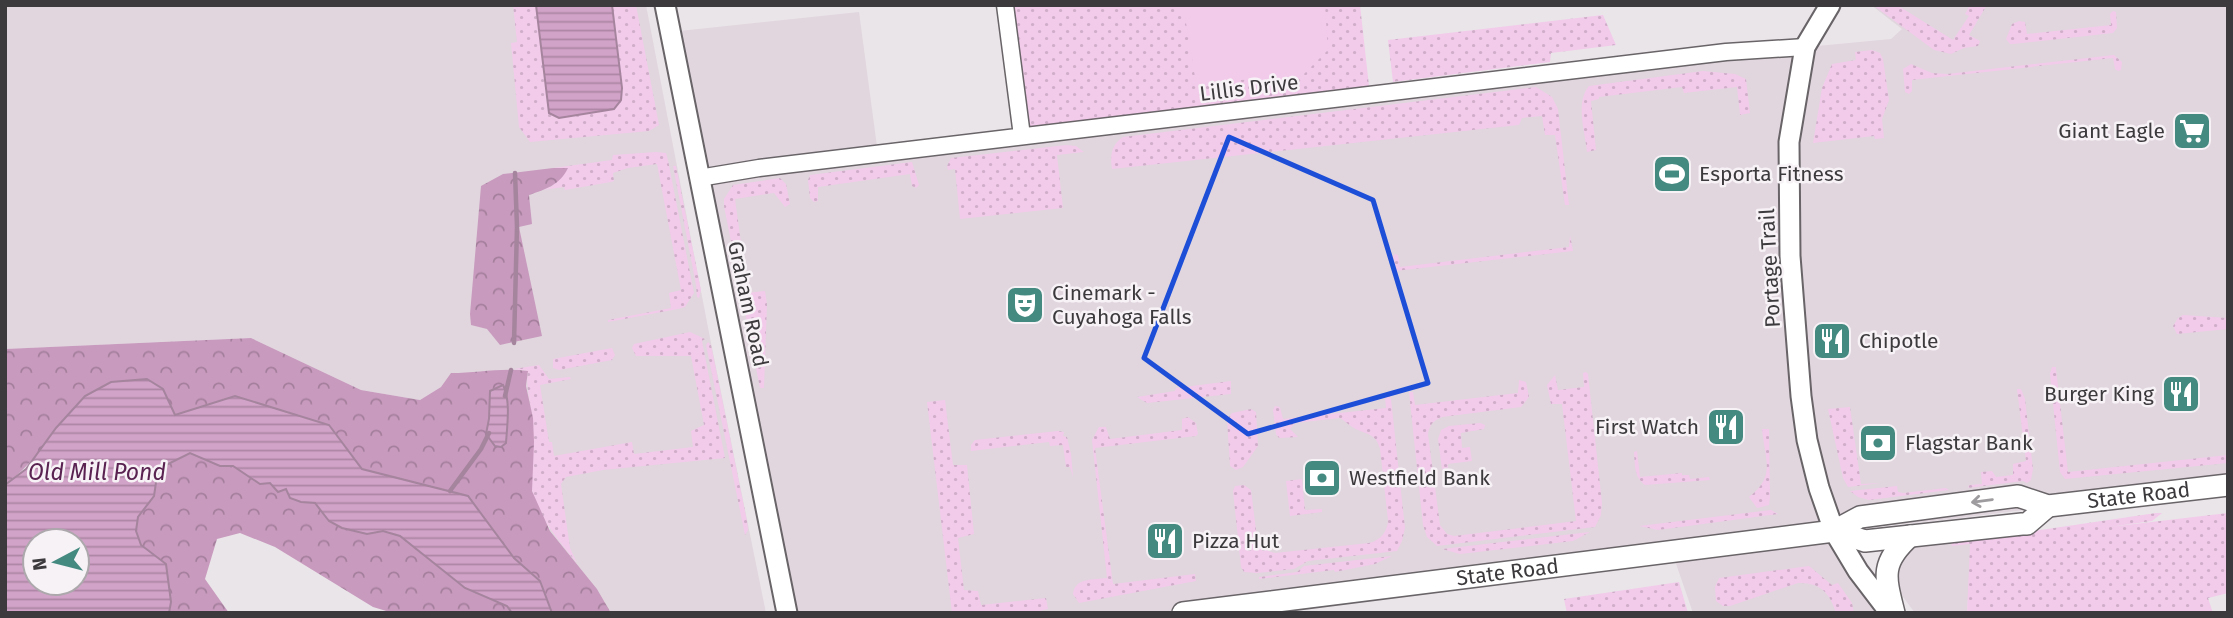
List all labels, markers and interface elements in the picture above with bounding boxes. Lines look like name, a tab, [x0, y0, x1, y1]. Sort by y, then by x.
street label: Lillis Drive	[1198, 69, 1300, 107]
supermarket icon: Giant Eagle	[2171, 110, 2213, 152]
place label: Giant Eagle	[2058, 118, 2165, 144]
sports icon: Esporta Fitness	[1651, 153, 1693, 195]
place label: Esporta Fitness	[1699, 161, 1844, 187]
street label: Portage Trail	[1754, 208, 1786, 328]
street label: Graham Road	[722, 239, 774, 369]
place label: Cinemark - Cuyahoga Falls	[1052, 280, 1192, 330]
theatre icon: Cinemark - Cuyahoga Falls	[1004, 284, 1046, 326]
restaurant icon: Chipotle	[1811, 320, 1853, 362]
place label: Chipotle	[1859, 328, 1938, 354]
restaurant icon: Burger King	[2160, 373, 2202, 415]
place label: Burger King	[2044, 381, 2154, 407]
restaurant icon: First Watch	[1705, 406, 1747, 448]
place label: First Watch	[1595, 414, 1699, 440]
bank icon: Flagstar Bank	[1857, 422, 1899, 464]
place label: Flagstar Bank	[1905, 430, 2033, 456]
bank icon: Westfield Bank	[1301, 457, 1343, 499]
water label: Old Mill Pond	[28, 458, 166, 486]
place label: Westfield Bank	[1349, 465, 1490, 491]
street label: State Road	[2086, 477, 2191, 514]
one-way arrow	[1971, 494, 1993, 507]
restaurant icon: Pizza Hut	[1144, 520, 1186, 562]
north arrow	[21, 527, 91, 597]
place label: Pizza Hut	[1192, 528, 1280, 554]
street label: State Road	[1455, 553, 1560, 591]
text: N	[27, 556, 52, 572]

